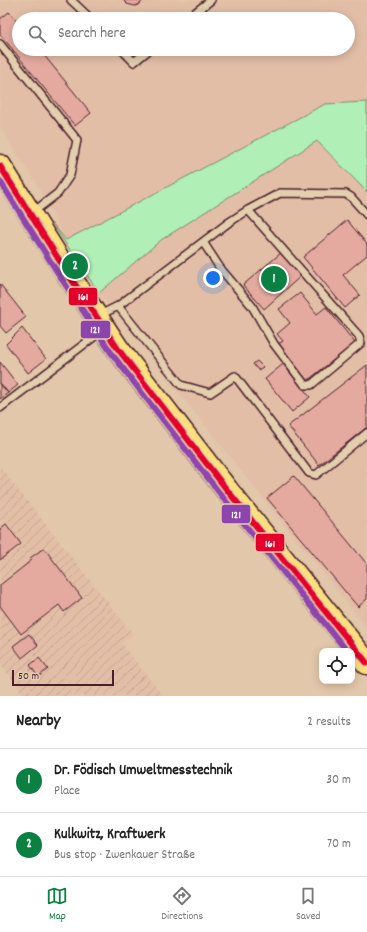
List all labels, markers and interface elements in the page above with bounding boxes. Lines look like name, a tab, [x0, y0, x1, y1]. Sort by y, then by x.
search box	[12, 12, 355, 56]
icon: search	[26, 23, 48, 45]
text: Search here	[58, 23, 126, 45]
pin: 2	[62, 251, 88, 281]
pin: 1	[261, 264, 287, 294]
your location	[203, 268, 223, 288]
line badge: 161	[68, 287, 98, 306]
text: 161	[78, 290, 88, 306]
line badge: 121	[80, 320, 111, 339]
text: 121	[90, 323, 100, 339]
line badge: 121	[221, 504, 251, 524]
text: 121	[231, 508, 241, 524]
line badge: 161	[255, 533, 285, 552]
text: 161	[265, 537, 275, 553]
map controls	[319, 648, 355, 684]
button: locate	[319, 648, 355, 684]
scale bar	[12, 668, 114, 687]
text: 50 m	[18, 669, 39, 685]
text: Nearby	[16, 710, 60, 734]
text: 2 results	[307, 713, 351, 732]
text: Dr. Födisch Umweltmesstechnik	[54, 760, 232, 782]
text: 1	[28, 771, 30, 790]
text: 30 m	[326, 771, 351, 790]
text: Place	[54, 782, 80, 801]
text: Kulkwitz, Kraftwerk	[54, 824, 165, 846]
text: 2	[26, 835, 32, 854]
text: 70 m	[327, 835, 351, 854]
text: Bus stop · Zwenkauer Straße	[54, 846, 195, 865]
tab: Map	[46, 885, 68, 925]
tab: Directions	[161, 885, 203, 925]
tab: Saved	[296, 885, 321, 925]

